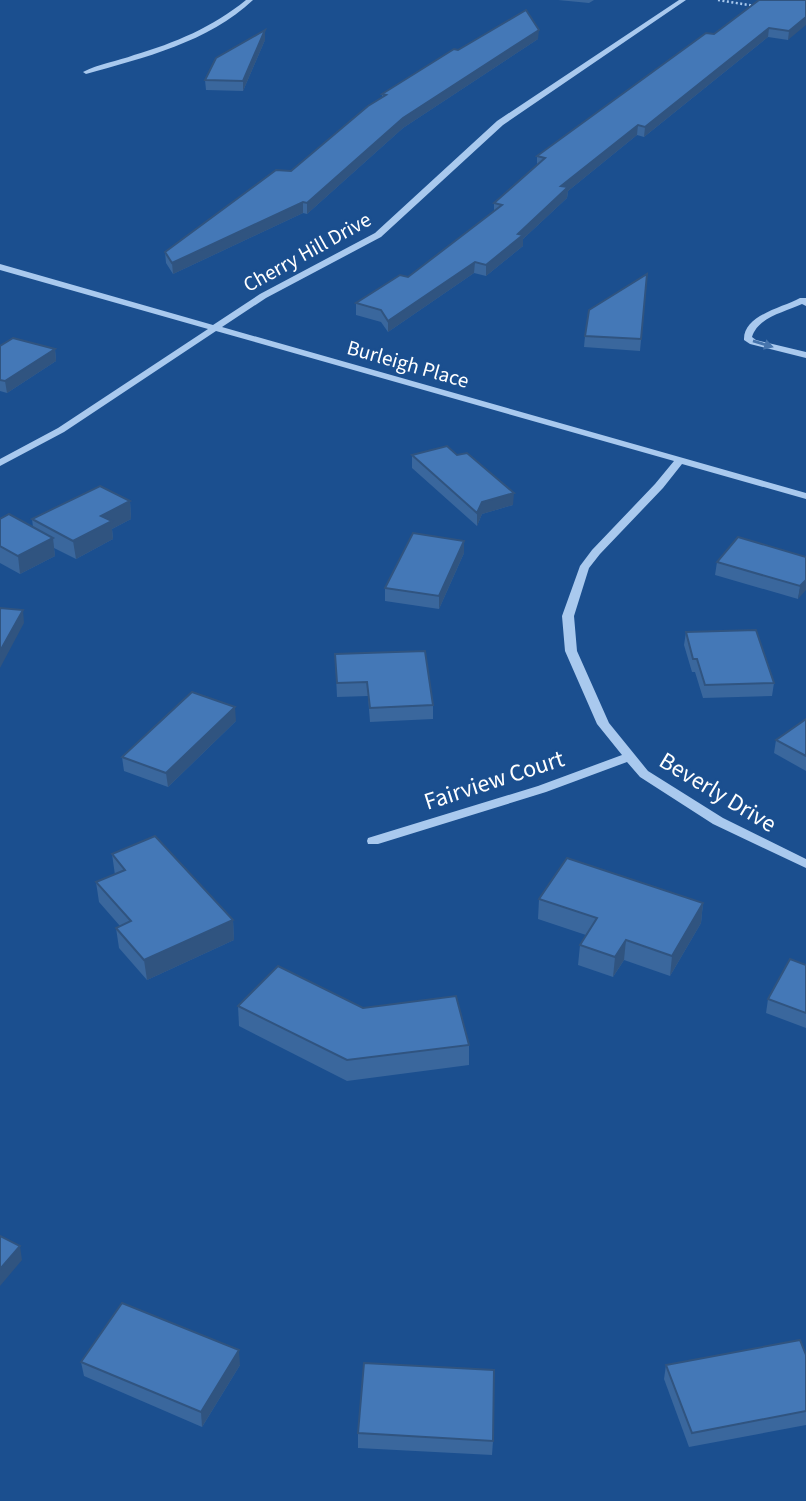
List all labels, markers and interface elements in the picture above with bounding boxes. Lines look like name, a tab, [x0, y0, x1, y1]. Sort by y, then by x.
street label: Cherry Hill Drive	[238, 204, 376, 300]
street label: Burleigh Place	[344, 332, 472, 396]
one-way arrow	[752, 339, 773, 350]
street label: Fairview Court	[420, 741, 569, 820]
street label: Beverly Drive	[652, 744, 783, 841]

